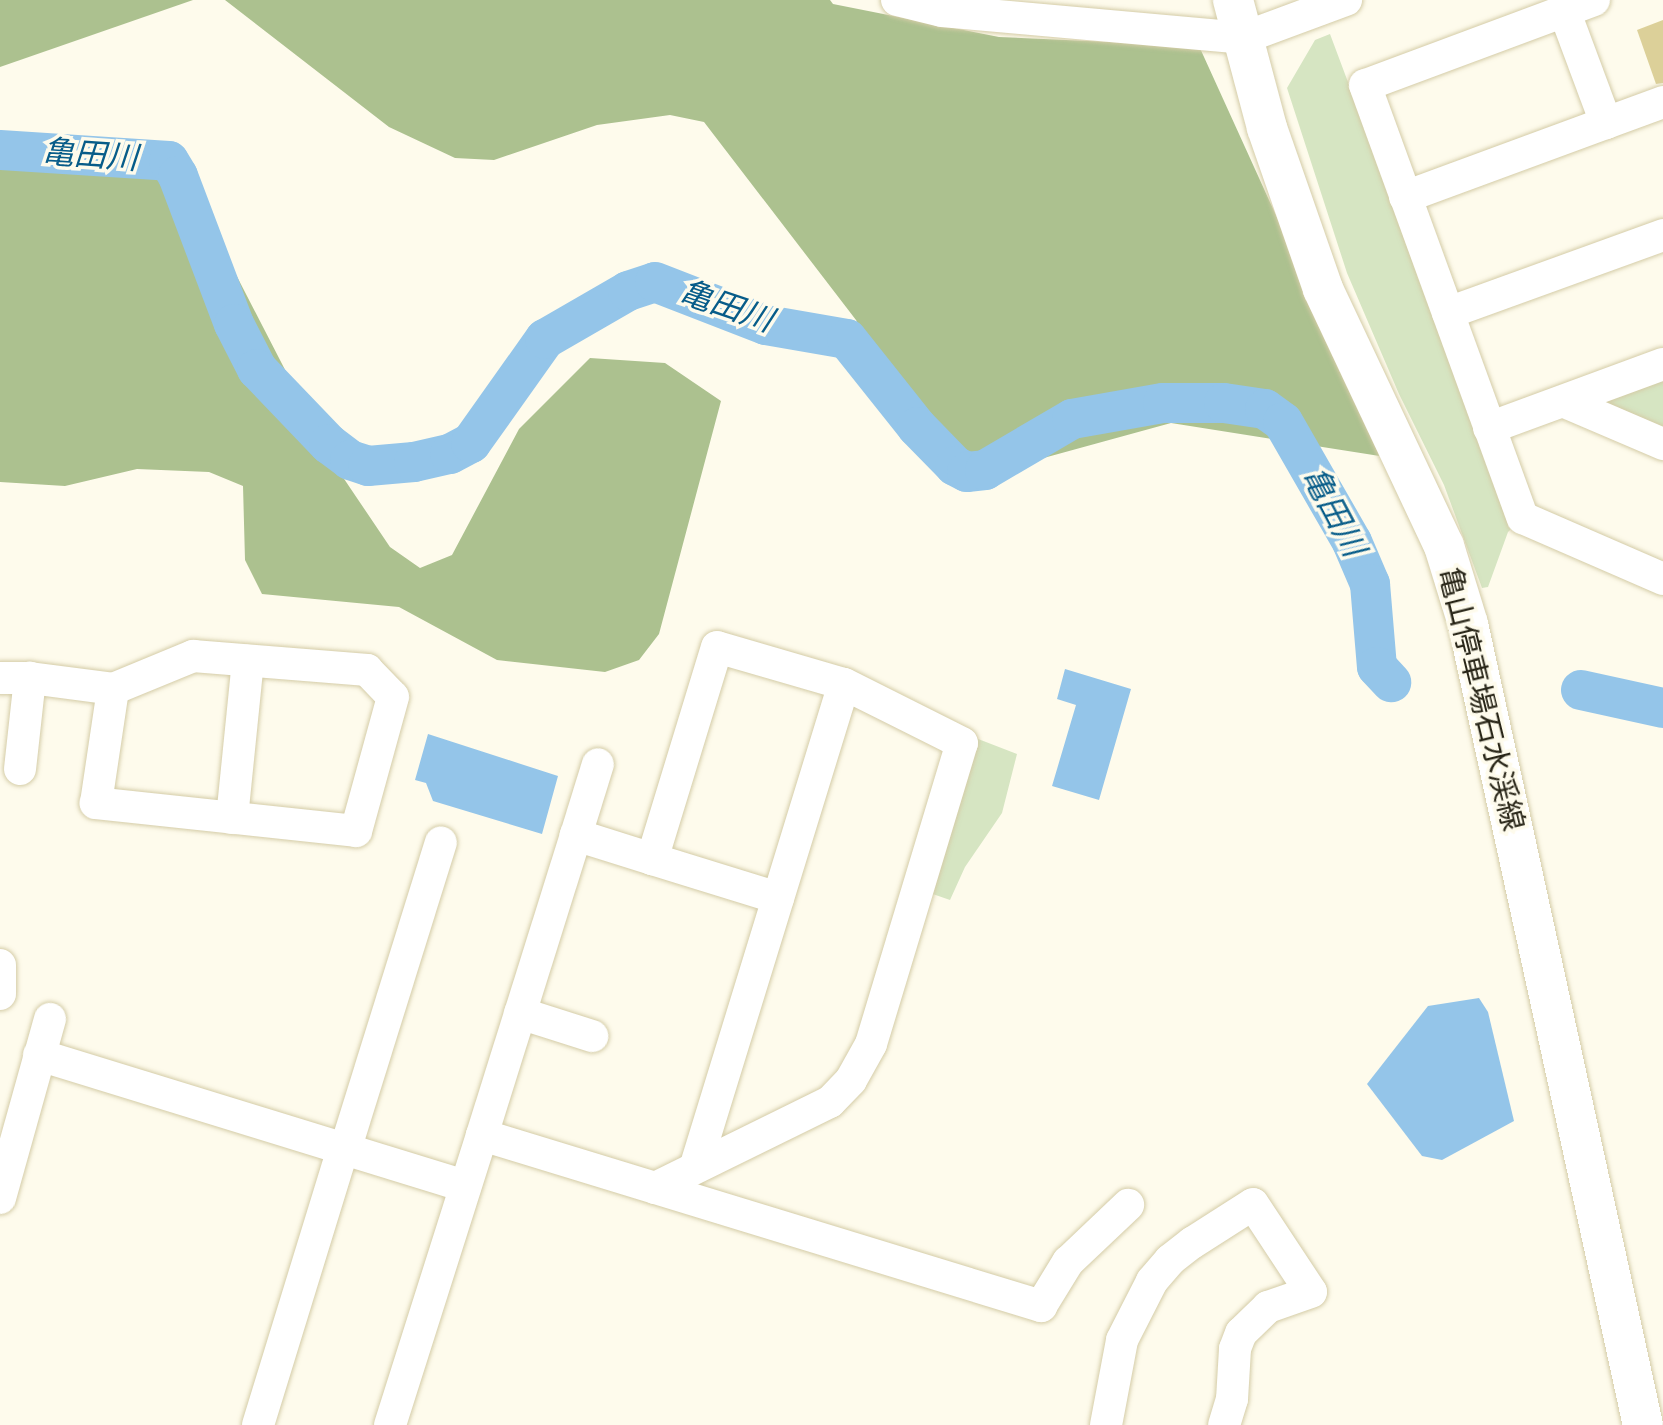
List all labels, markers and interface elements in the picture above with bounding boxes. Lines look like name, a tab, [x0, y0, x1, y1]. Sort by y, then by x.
water label: 亀田川	[41, 133, 139, 179]
water label: 亀田川	[674, 273, 778, 341]
water label: 亀田川	[1294, 461, 1372, 563]
street label: 亀山停車場石水渓線	[1431, 564, 1531, 834]

